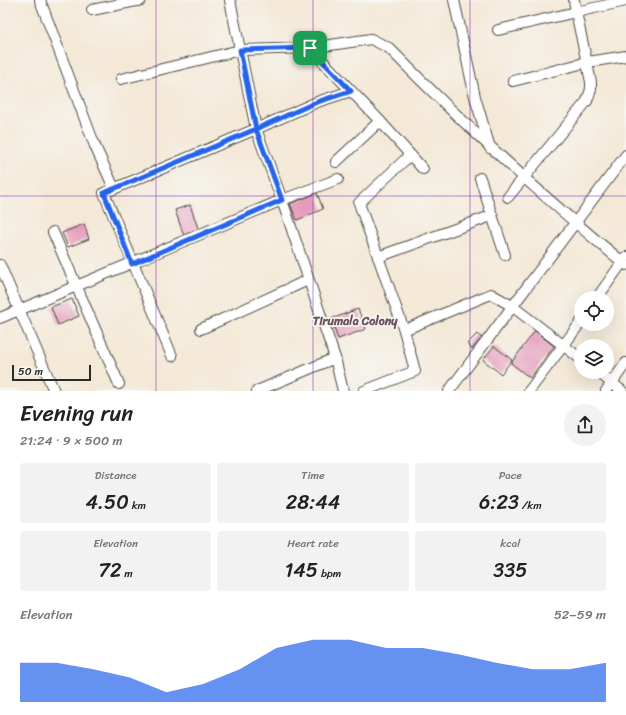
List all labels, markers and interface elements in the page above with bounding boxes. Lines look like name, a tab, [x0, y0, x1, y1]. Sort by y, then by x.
pin	[293, 31, 327, 65]
icon: arrive	[299, 37, 321, 59]
map controls	[574, 291, 614, 379]
button: locate	[574, 291, 614, 331]
district label: Tirumala Colony	[313, 310, 398, 332]
button: layers	[574, 339, 614, 379]
text: 50 m	[18, 362, 43, 381]
scale bar	[12, 363, 91, 382]
text: Evening run	[20, 394, 133, 433]
button: share	[564, 404, 606, 446]
text: 21:24 · 9 × 500 m	[20, 429, 123, 452]
text: Distance	[95, 466, 137, 485]
text: Time	[301, 466, 325, 485]
text: Pace	[499, 466, 522, 485]
text: 4.50	[85, 485, 129, 520]
text: 28:44	[286, 485, 340, 520]
text: 6:23	[479, 485, 519, 520]
text: km	[129, 496, 146, 515]
text: /km	[519, 496, 542, 515]
text: Elevation	[93, 534, 138, 553]
text: Heart rate	[287, 534, 339, 553]
text: kcal	[500, 534, 520, 553]
text: 72	[99, 553, 121, 588]
text: 145	[285, 553, 318, 588]
text: 335	[493, 553, 527, 588]
text: m	[121, 564, 133, 583]
text: bpm	[318, 564, 341, 583]
text: Elevation	[20, 603, 73, 626]
text: 52–59 m	[554, 603, 606, 626]

